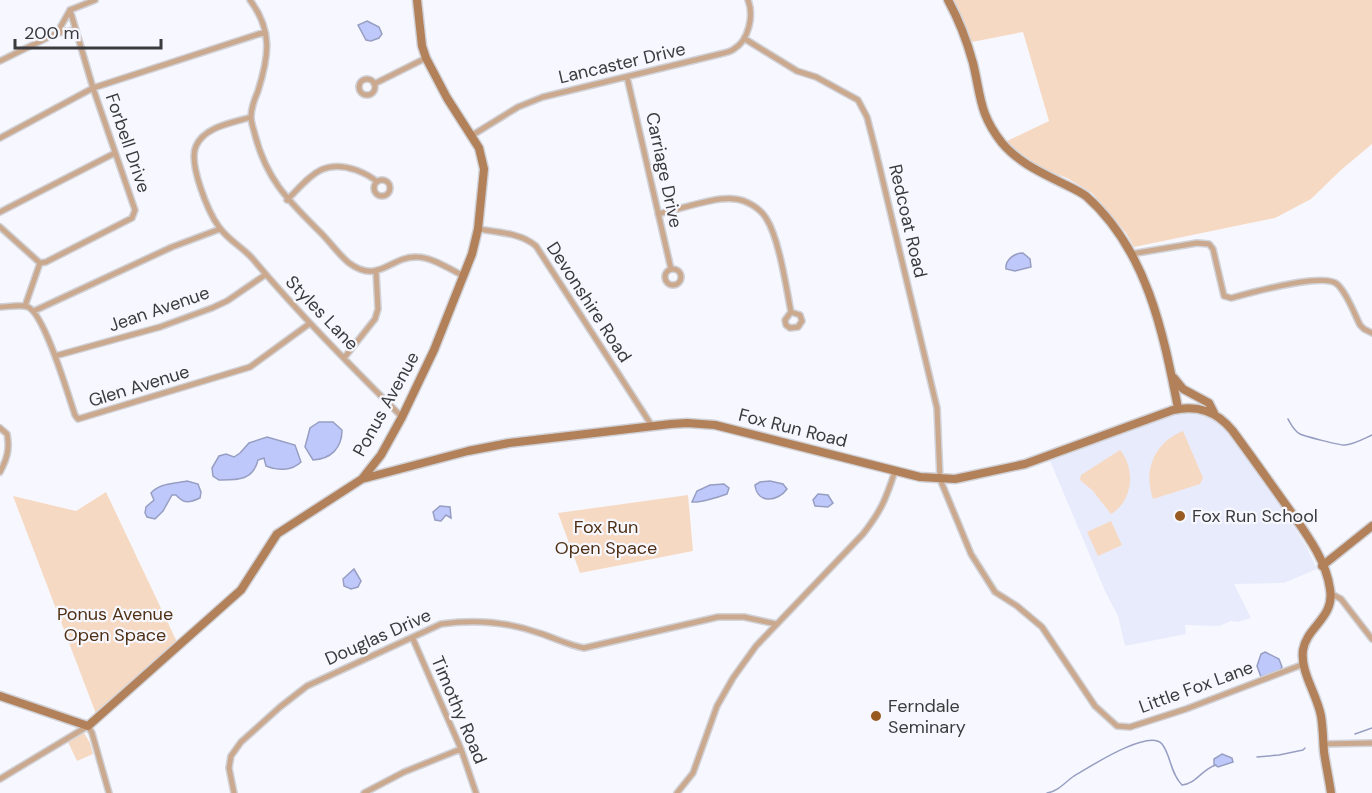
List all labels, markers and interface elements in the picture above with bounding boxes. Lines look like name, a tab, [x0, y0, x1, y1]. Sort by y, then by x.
scale bar	[15, 12, 160, 50]
text: 200 m	[24, 21, 80, 45]
street label: Lancaster Drive	[556, 37, 688, 89]
street label: Forbell Drive	[100, 90, 156, 196]
street label: Carriage Drive	[640, 110, 688, 230]
street label: Redcoat Road	[883, 162, 933, 280]
street label: Devonshire Road	[541, 237, 637, 367]
street label: Styles Lane	[280, 270, 364, 356]
street label: Jean Avenue	[105, 281, 213, 337]
street label: Ponus Avenue	[347, 347, 425, 461]
street label: Glen Avenue	[86, 359, 192, 413]
street label: Fox Run Road	[736, 403, 850, 453]
place label: Fox Run School	[1192, 504, 1318, 528]
marker: Fox Run School	[1173, 509, 1187, 523]
park label: Fox Run Open Space	[555, 515, 657, 560]
park label: Ponus Avenue Open Space	[57, 602, 173, 647]
street label: Douglas Drive	[321, 603, 435, 671]
street label: Timothy Road	[426, 653, 492, 767]
street label: Little Fox Lane	[1135, 655, 1257, 719]
place label: Ferndale Seminary	[888, 694, 966, 739]
marker: Ferndale Seminary	[869, 709, 883, 723]

